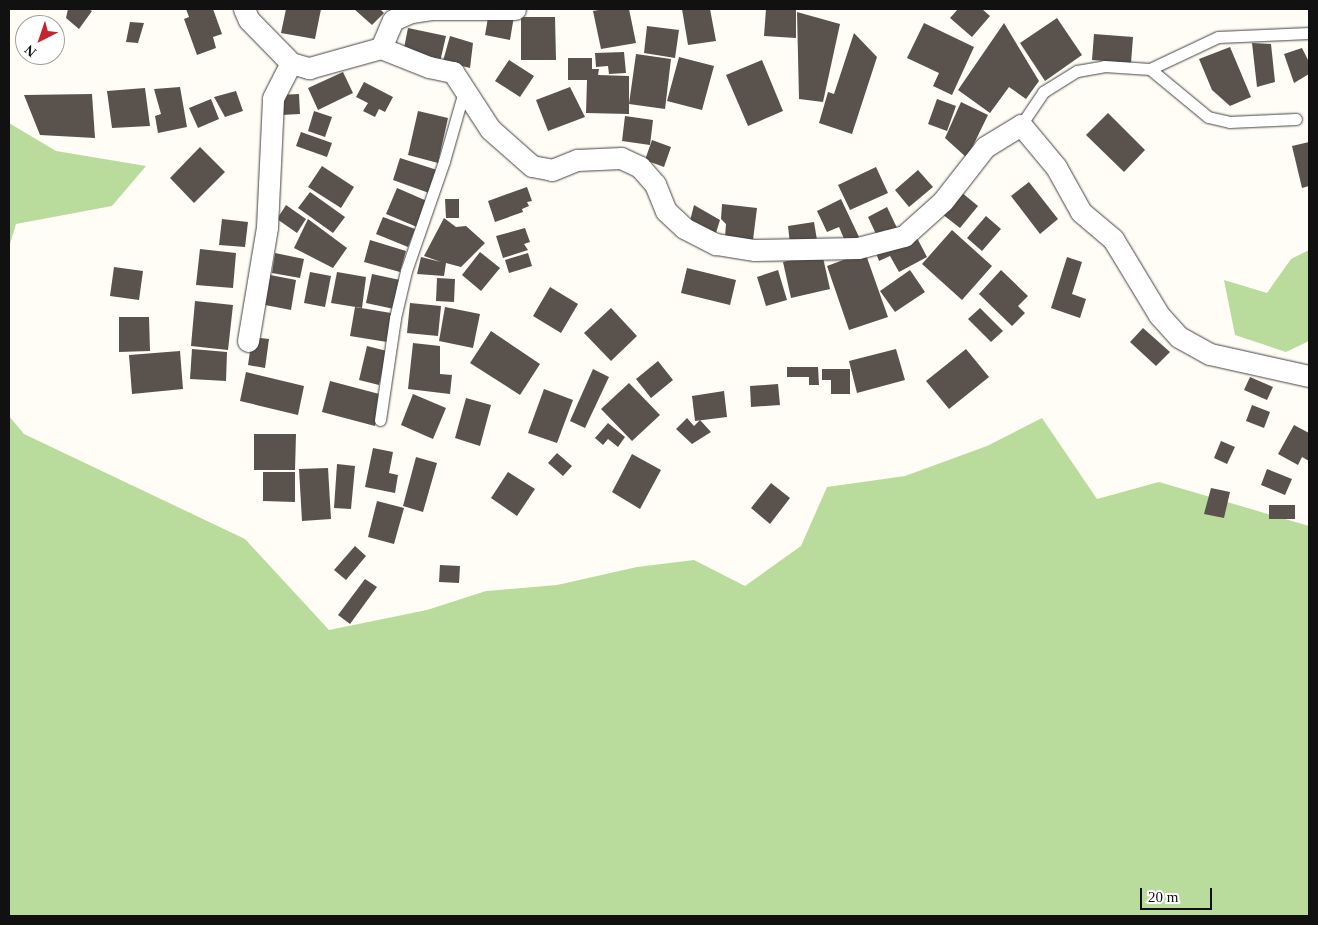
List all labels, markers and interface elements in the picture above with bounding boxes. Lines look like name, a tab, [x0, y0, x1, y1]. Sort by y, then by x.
north arrow	[15, 15, 65, 65]
text: N	[22, 42, 39, 60]
scale bar	[1143, 878, 1216, 910]
text: 20 m	[1148, 889, 1178, 905]

